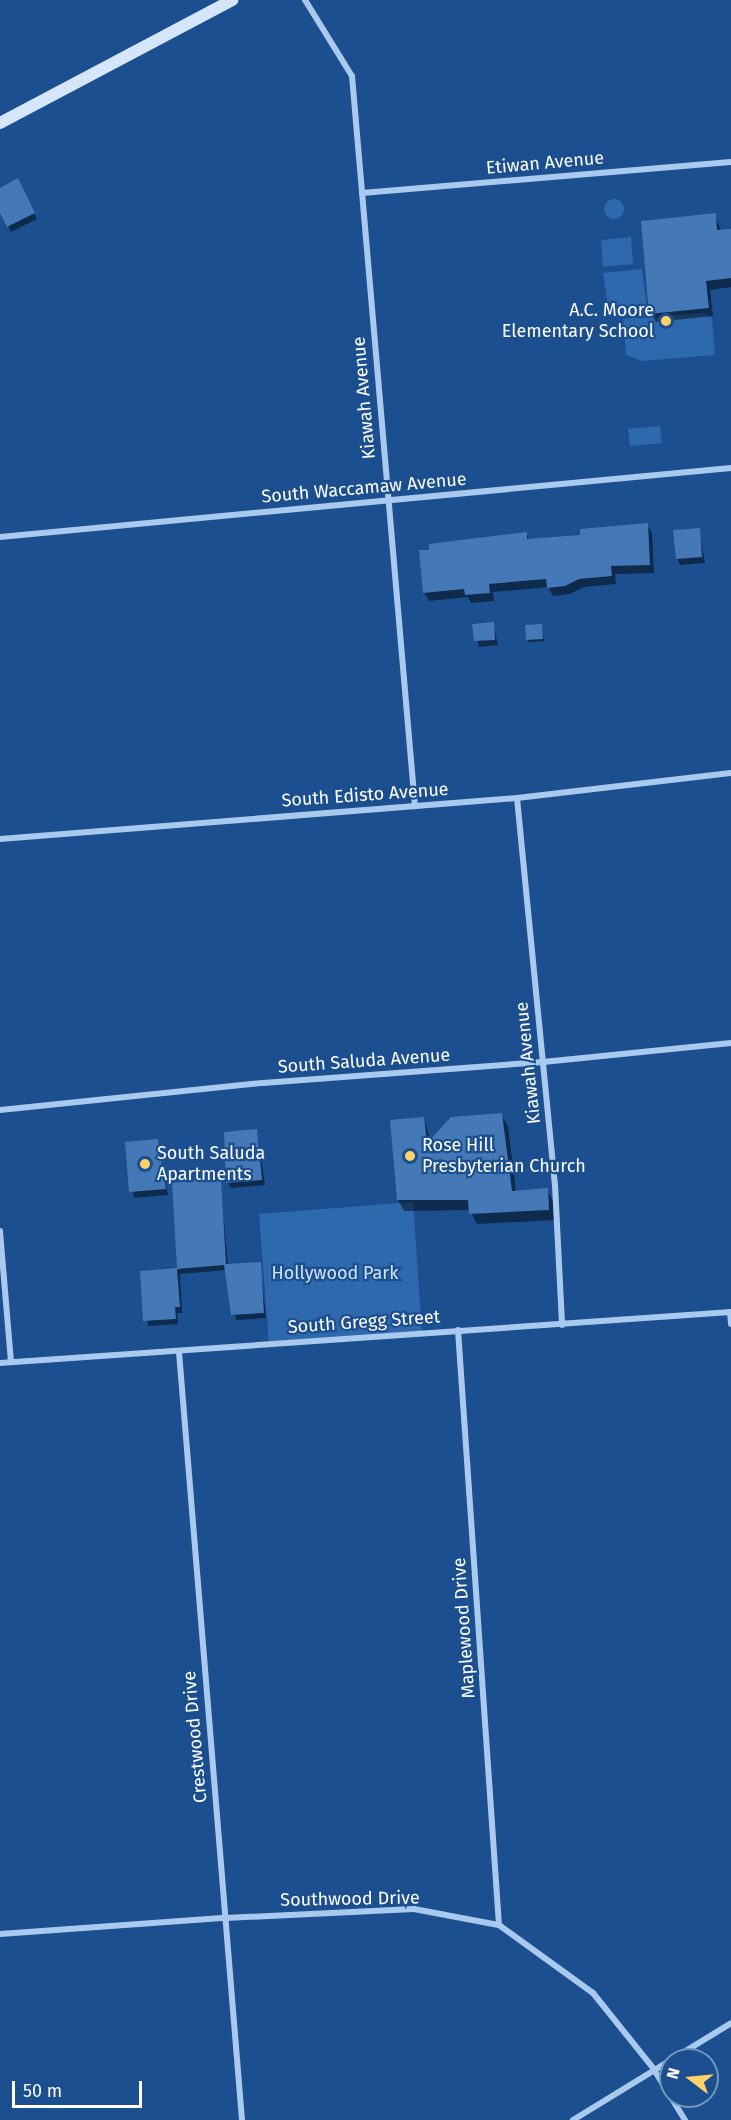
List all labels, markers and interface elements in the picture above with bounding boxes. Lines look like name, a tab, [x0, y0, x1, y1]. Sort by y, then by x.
street label: Etiwan Avenue	[485, 147, 605, 179]
place label: A.C. Moore Elementary School	[502, 300, 654, 342]
marker: A.C. Moore Elementary School	[659, 314, 673, 328]
street label: Kiawah Avenue	[348, 336, 380, 460]
street label: South Waccamaw Avenue	[261, 468, 467, 508]
street label: South Edisto Avenue	[281, 778, 449, 812]
street label: Kiawah Avenue	[511, 1001, 545, 1125]
street label: South Saluda Avenue	[277, 1044, 451, 1078]
place label: Rose Hill Presbyterian Church	[422, 1135, 586, 1178]
place label: South Saluda Apartments	[157, 1143, 265, 1186]
marker: Rose Hill Presbyterian Church	[403, 1149, 417, 1163]
marker: South Saluda Apartments	[138, 1157, 152, 1171]
park label: Hollywood Park	[272, 1262, 398, 1284]
street label: South Gregg Street	[287, 1306, 441, 1338]
street label: Maplewood Drive	[448, 1557, 480, 1699]
street label: Crestwood Drive	[178, 1670, 212, 1804]
street label: Southwood Drive	[280, 1887, 420, 1911]
north arrow	[659, 2048, 719, 2108]
text: N	[663, 2066, 684, 2081]
scale bar	[15, 2069, 146, 2107]
text: 50 m	[23, 2080, 62, 2102]

